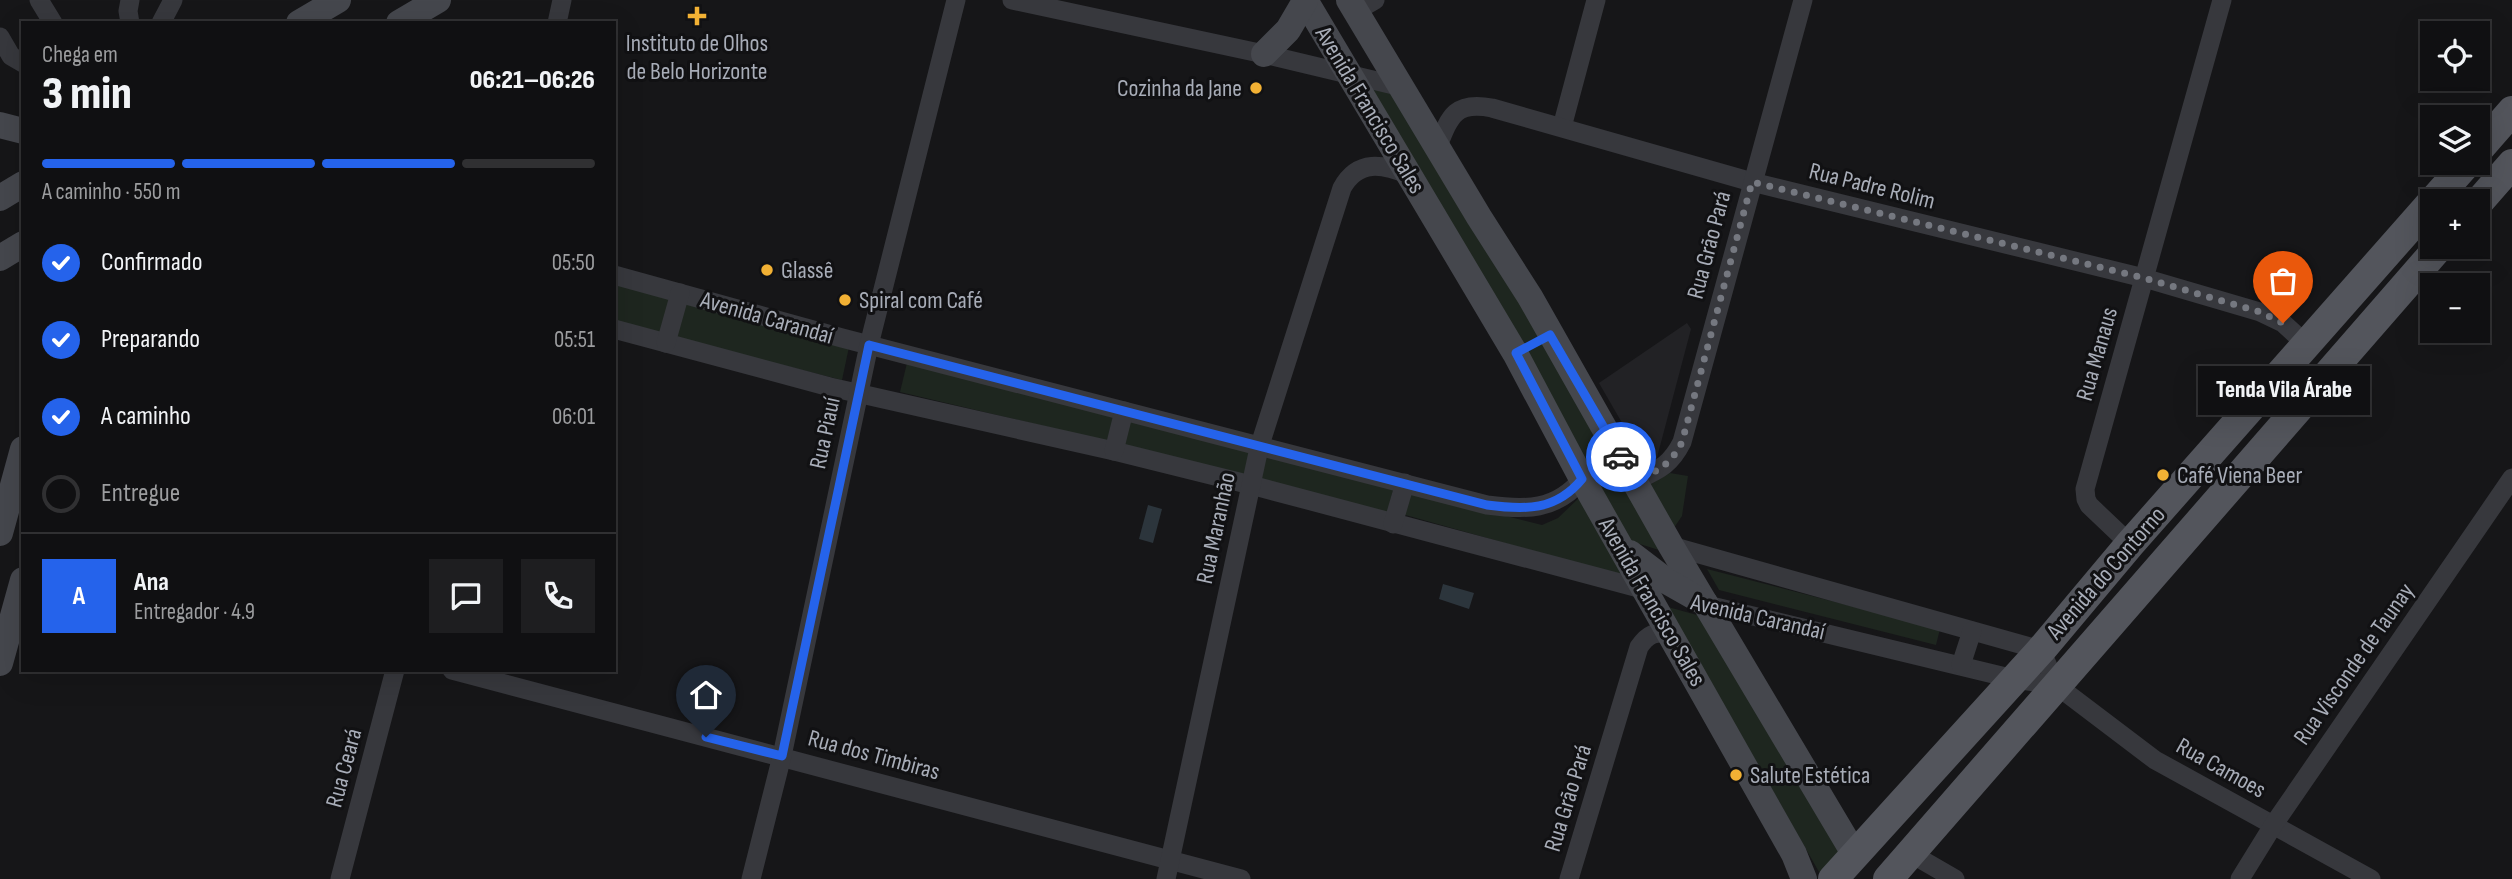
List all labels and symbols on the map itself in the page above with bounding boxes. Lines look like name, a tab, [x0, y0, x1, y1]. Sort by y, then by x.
marker: Instituto de Olhos de Belo Horizonte	[687, 6, 707, 26]
street label: Avenida Francisco Sales	[1308, 20, 1431, 199]
place label: Instituto de Olhos de Belo Horizonte	[626, 29, 768, 86]
place label: Cozinha da Jane	[1117, 74, 1242, 103]
marker: Cozinha da Jane	[1248, 80, 1264, 96]
street label: Rua Padre Rolim	[1806, 156, 1938, 216]
street label: Rua Grão Pará	[1681, 188, 1737, 302]
pin	[2253, 251, 2313, 323]
place label: Glassê	[781, 256, 833, 285]
marker: Glassê	[759, 262, 775, 278]
street label: Avenida Carandaí	[696, 285, 837, 351]
place label: Spiral com Café	[859, 286, 983, 315]
marker: Spiral com Café	[837, 292, 853, 308]
street label: Rua Manaus	[2070, 304, 2124, 404]
callout: Tenda Vila Árabe	[2197, 365, 2369, 414]
street label: Rua Piauí	[803, 394, 847, 471]
courier	[1586, 422, 1656, 492]
place label: Café Viena Beer	[2177, 461, 2303, 490]
marker: Café Viena Beer	[2155, 467, 2171, 483]
street label: Rua Maranhão	[1190, 470, 1242, 586]
street label: Avenida do Contorno	[2040, 501, 2172, 646]
street label: Avenida Francisco Sales	[1591, 512, 1712, 691]
street label: Rua Visconde de Taunay	[2287, 578, 2421, 750]
street label: Avenida Carandaí	[1687, 587, 1828, 647]
pin	[676, 665, 736, 737]
street label: Rua dos Timbiras	[805, 724, 943, 786]
street label: Rua Ceará	[320, 725, 368, 811]
street label: Rua Camoes	[2171, 731, 2271, 805]
street label: Rua Grão Pará	[1538, 741, 1598, 855]
place label: Salute Estética	[1750, 761, 1870, 790]
marker: Salute Estética	[1728, 767, 1744, 783]

